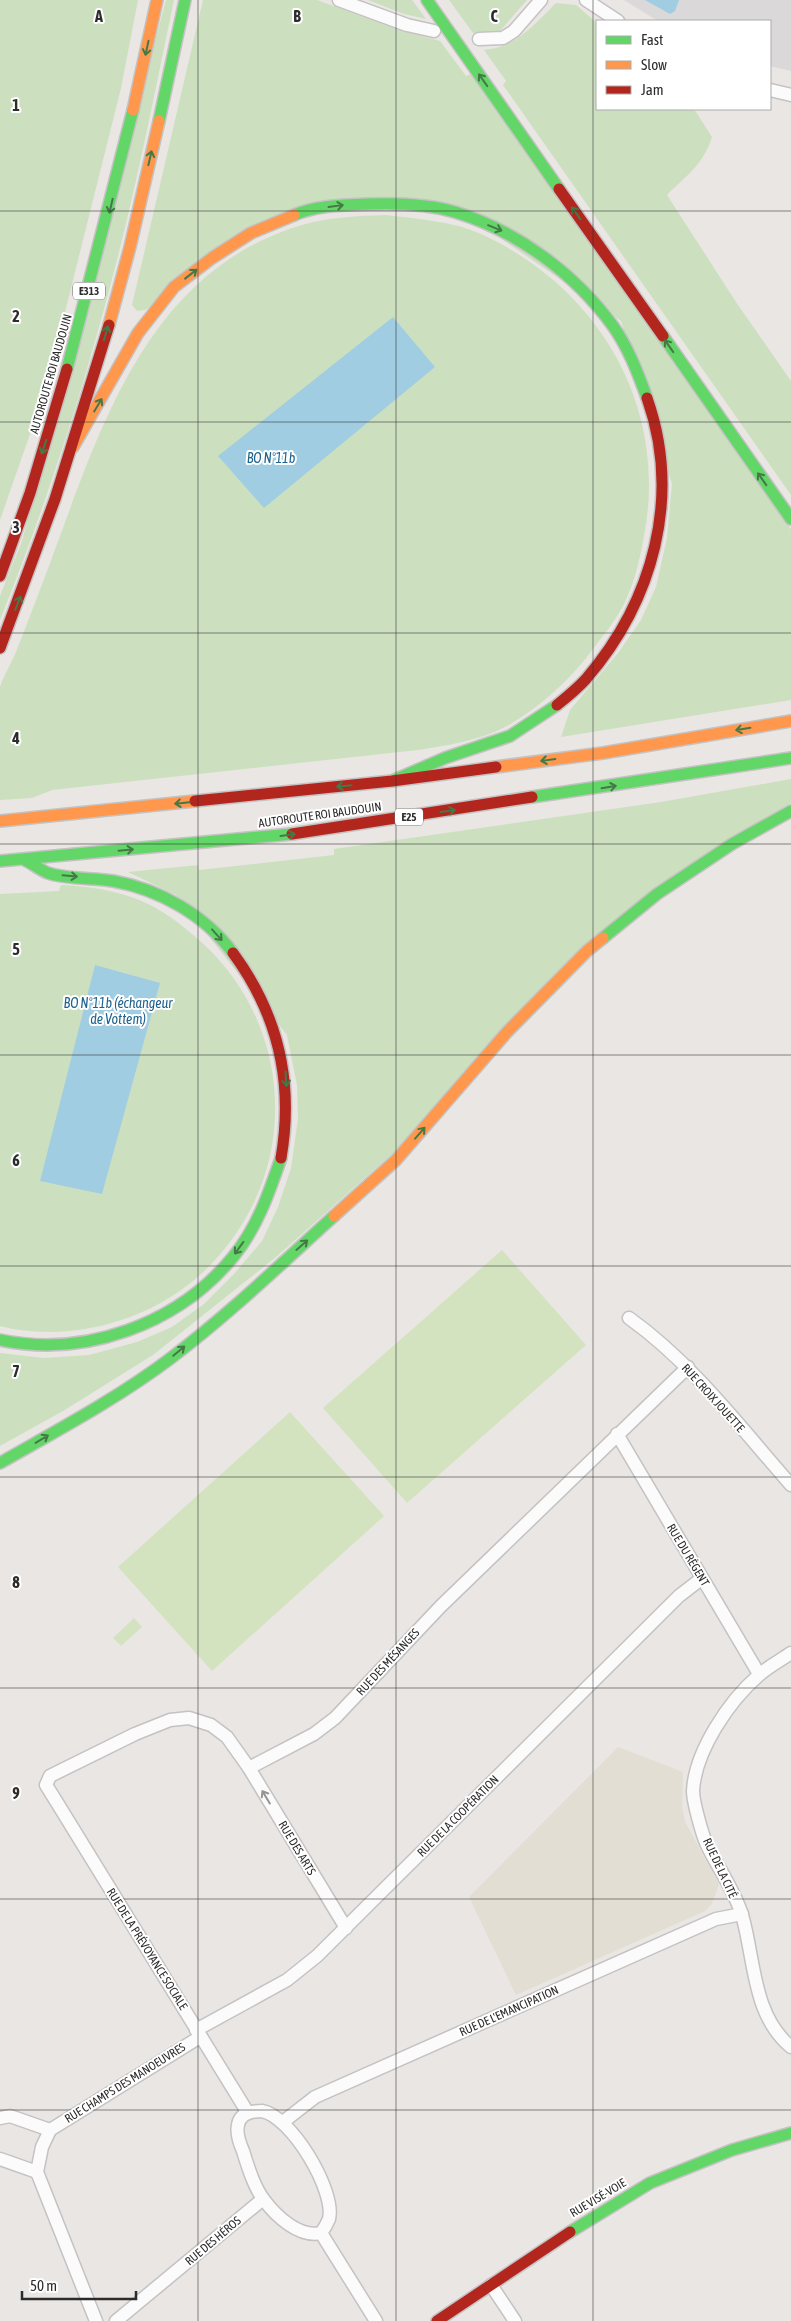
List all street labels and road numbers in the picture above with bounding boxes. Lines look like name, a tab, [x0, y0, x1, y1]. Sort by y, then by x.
road number: E313	[73, 282, 105, 300]
street label: AUTOROUTE ROI BAUDOUIN	[27, 312, 75, 436]
street label: AUTOROUTE ROI BAUDOUIN	[258, 799, 382, 831]
road number: E25	[395, 809, 423, 826]
street label: RUE CROIX JOUETTE	[679, 1361, 747, 1435]
street label: RUE DU RÉGENT	[664, 1521, 712, 1589]
street label: RUE DES MÉSANGES	[354, 1626, 422, 1698]
street label: RUE DE LA COOPÉRATION	[414, 1772, 502, 1860]
street label: RUE DES ARTS	[275, 1818, 319, 1878]
street label: RUE DE LA CITÉ	[700, 1836, 740, 1900]
street label: RUE DE LA PRÉVOYANCE SOCIALE	[104, 1886, 190, 2012]
street label: RUE DE L'EMANCIPATION	[457, 1983, 561, 2039]
street label: RUE CHAMPS DES MANOEUVRES	[62, 2040, 188, 2126]
street label: RUE VISÉ-VOIE	[567, 2176, 629, 2220]
street label: RUE DES HÉROS	[182, 2214, 244, 2268]

